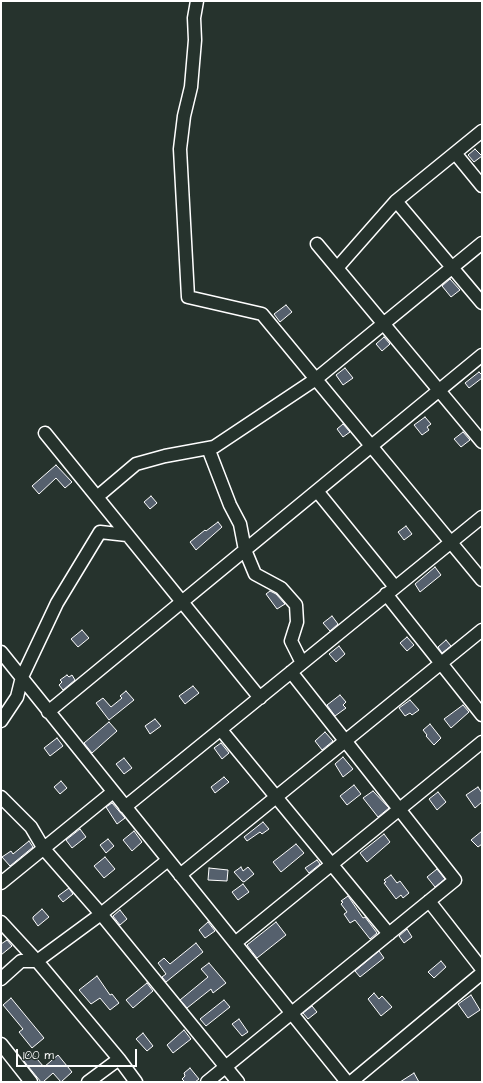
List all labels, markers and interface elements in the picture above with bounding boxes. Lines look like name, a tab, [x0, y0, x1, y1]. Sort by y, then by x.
scale bar	[18, 1041, 139, 1067]
text: 100 m	[23, 1047, 54, 1064]

